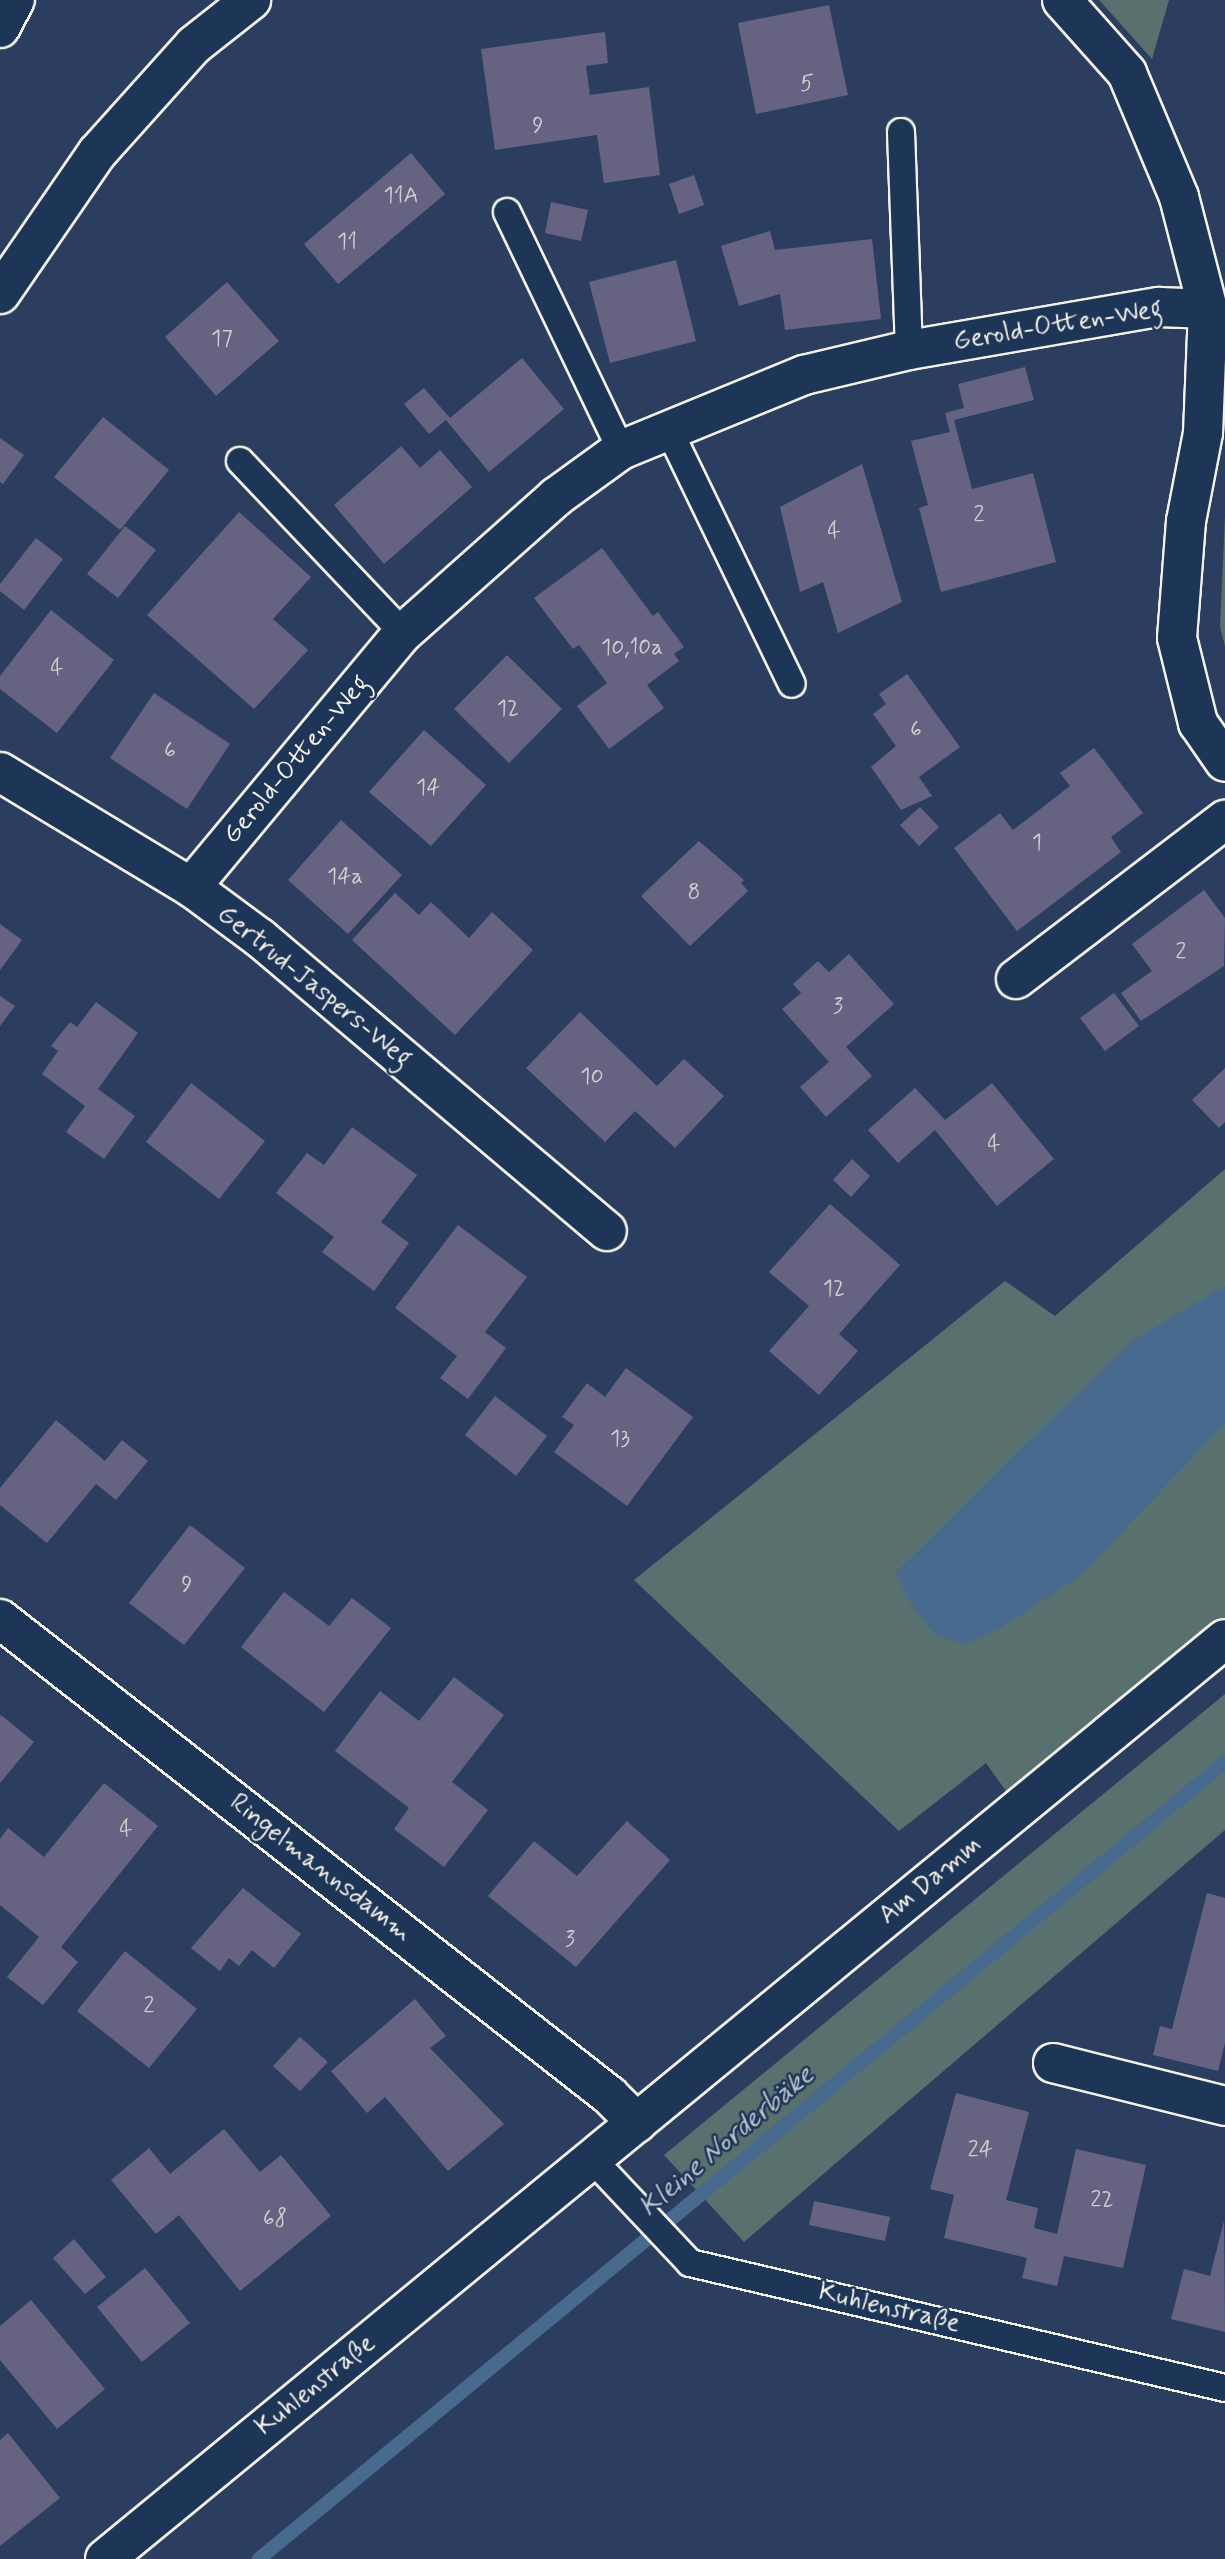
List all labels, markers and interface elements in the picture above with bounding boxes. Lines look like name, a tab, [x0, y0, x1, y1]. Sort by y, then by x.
house number: 5	[800, 70, 814, 98]
house number: 9	[532, 112, 544, 140]
house number: 11A	[383, 182, 419, 210]
house number: 11	[337, 228, 357, 256]
street label: Gerold-Otten-Weg	[951, 294, 1165, 358]
house number: 17	[211, 325, 233, 353]
house number: 2	[973, 501, 985, 529]
house number: 4	[827, 517, 841, 545]
house number: 10,10a	[601, 634, 663, 662]
house number: 4	[50, 654, 64, 682]
street label: Gerold-Otten-Weg	[217, 669, 377, 851]
house number: 12	[497, 695, 519, 723]
house number: 6	[910, 716, 922, 744]
house number: 6	[164, 737, 176, 765]
house number: 14	[416, 774, 440, 802]
house number: 1	[1032, 829, 1042, 857]
house number: 14a	[327, 863, 363, 891]
house number: 8	[688, 879, 700, 907]
street label: Gertrud-Jaspers-Weg	[211, 899, 417, 1075]
house number: 2	[1175, 938, 1187, 966]
house number: 3	[833, 993, 843, 1021]
house number: 10	[580, 1063, 604, 1091]
house number: 4	[987, 1130, 1001, 1158]
house number: 12	[823, 1275, 845, 1303]
house number: 13	[610, 1425, 630, 1453]
house number: 9	[181, 1571, 193, 1599]
street label: Ringelmannsdamm	[223, 1788, 417, 1950]
house number: 4	[119, 1815, 133, 1843]
street label: Am Damm	[871, 1828, 991, 1934]
house number: 3	[565, 1926, 575, 1954]
house number: 2	[143, 1992, 155, 2020]
water label: Kleine Norderbäke	[632, 2059, 822, 2225]
house number: 24	[967, 2136, 993, 2164]
house number: 22	[1090, 2186, 1114, 2214]
house number: 68	[263, 2205, 287, 2233]
street label: Kuhlenstraße	[815, 2278, 963, 2340]
street label: Kuhlenstraße	[250, 2328, 382, 2444]

